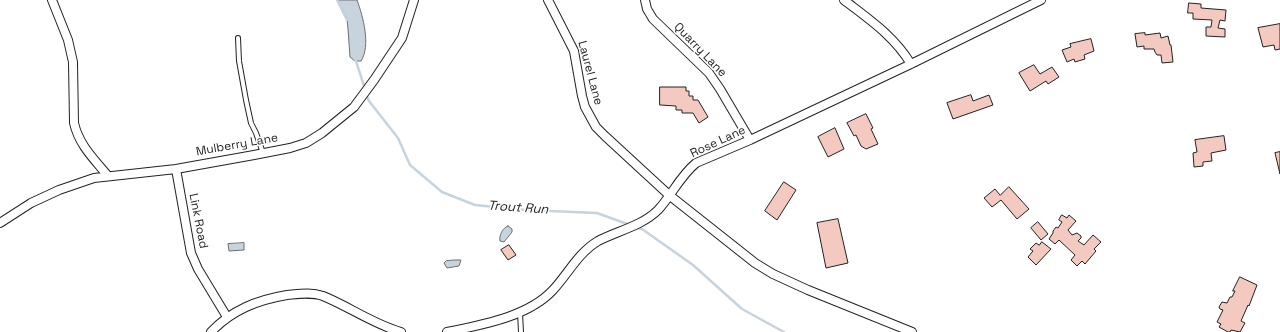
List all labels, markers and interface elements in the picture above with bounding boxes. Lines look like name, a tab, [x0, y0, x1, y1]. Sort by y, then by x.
street label: Quarry Lane	[671, 20, 729, 80]
street label: Laurel Lane	[575, 39, 605, 107]
street label: Rose Lane	[688, 123, 748, 161]
street label: Mulberry Lane	[195, 131, 279, 159]
street label: Link Road	[186, 192, 210, 250]
water label: Trout Run	[487, 198, 549, 218]

